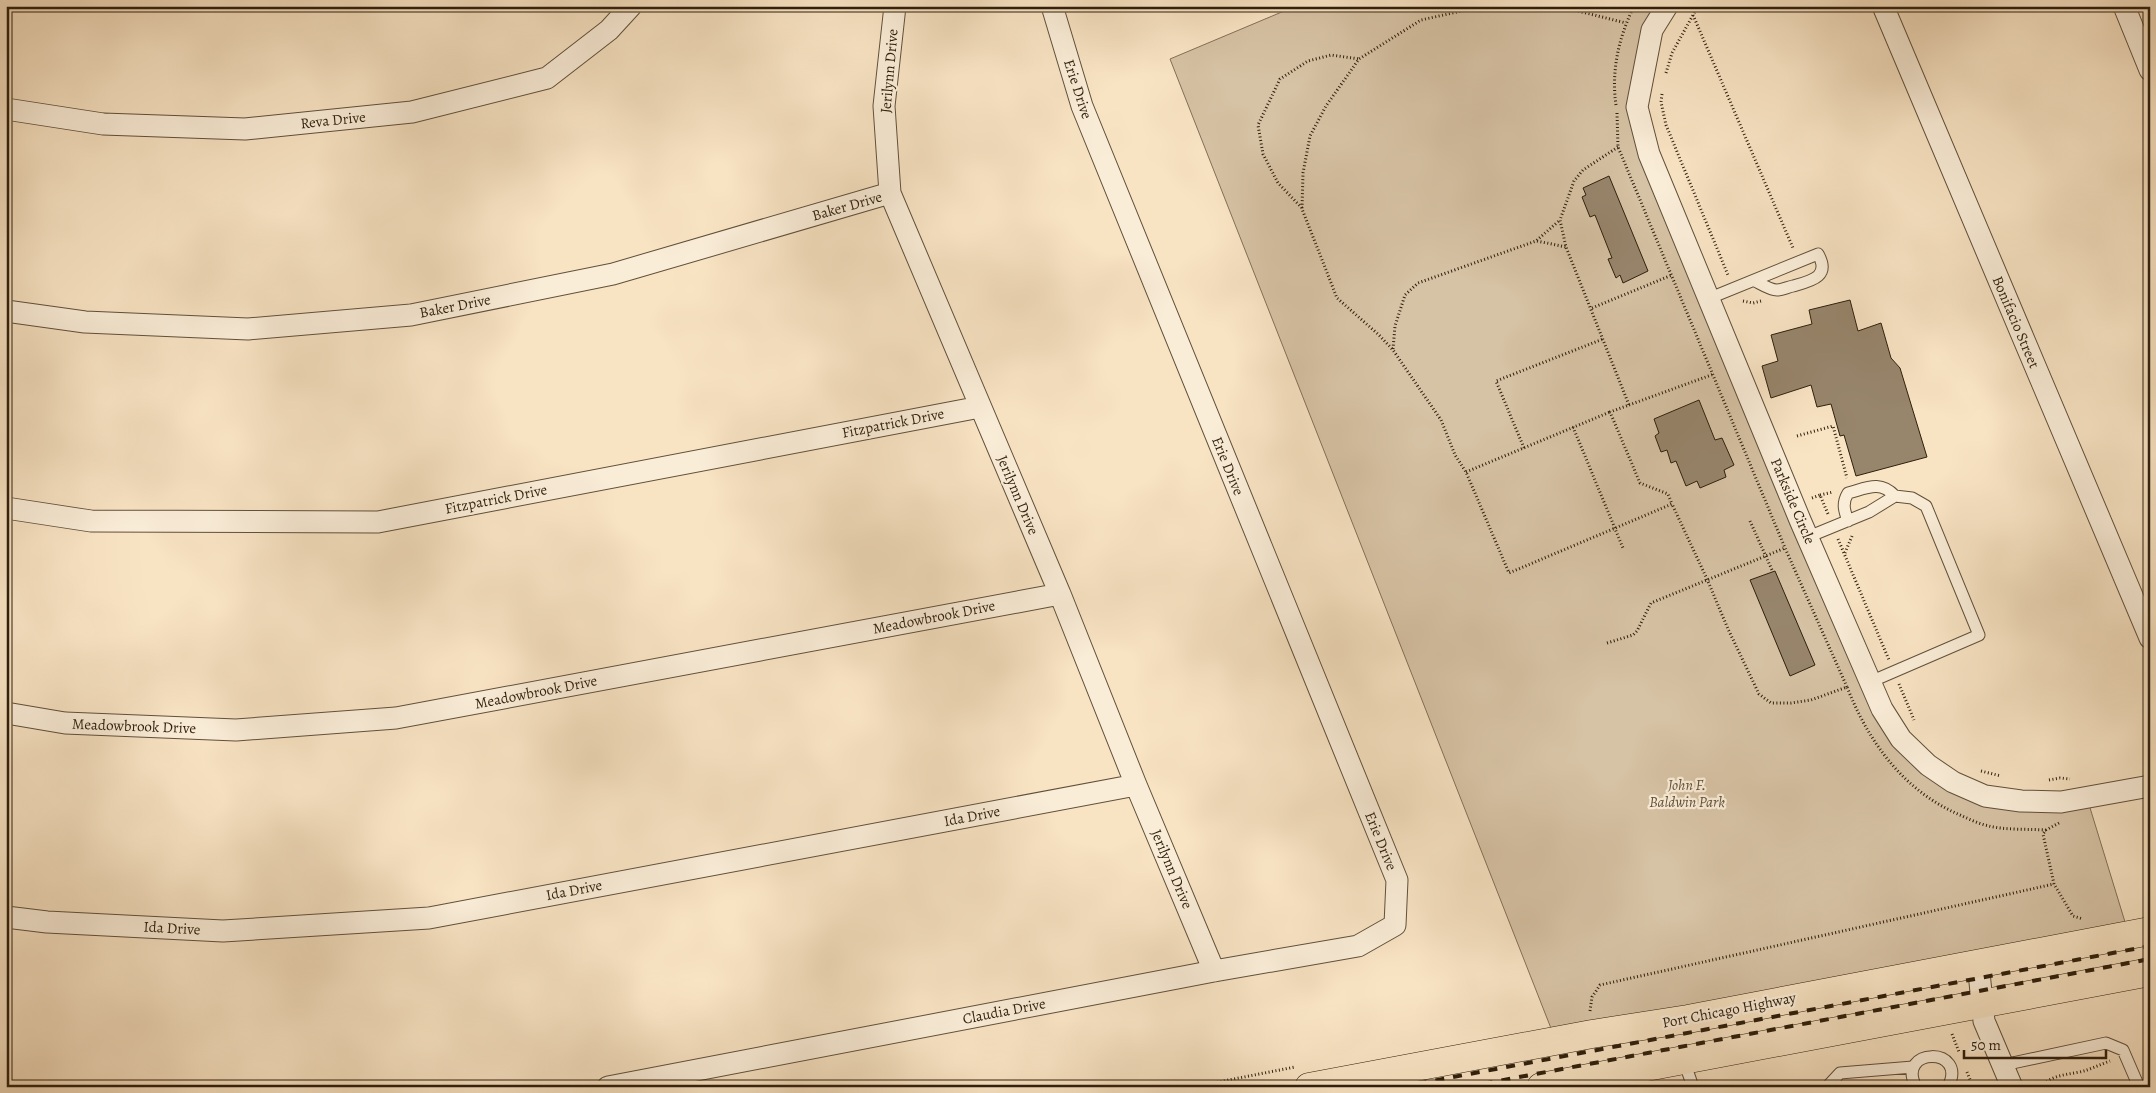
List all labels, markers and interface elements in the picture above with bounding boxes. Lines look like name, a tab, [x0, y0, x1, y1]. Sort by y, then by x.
street label: Jerilynn Drive	[875, 28, 903, 114]
street label: Erie Drive	[1059, 57, 1097, 122]
street label: Reva Drive	[299, 107, 367, 133]
street label: Baker Drive	[810, 186, 885, 226]
street label: Bonifacio Street	[1988, 273, 2044, 371]
street label: Baker Drive	[418, 289, 493, 323]
street label: Fitzpatrick Drive	[840, 403, 946, 443]
street label: Erie Drive	[1207, 434, 1249, 499]
street label: Jerilynn Drive	[992, 452, 1044, 538]
street label: Parkside Circle	[1766, 455, 1820, 547]
street label: Fitzpatrick Drive	[443, 479, 549, 519]
street label: Meadowbrook Drive	[871, 595, 997, 639]
street label: Meadowbrook Drive	[473, 670, 599, 714]
street label: Meadowbrook Drive	[72, 714, 197, 738]
park label: John F. Baldwin Park	[1649, 775, 1725, 812]
street label: Ida Drive	[942, 801, 1002, 831]
street label: Erie Drive	[1360, 809, 1402, 874]
street label: Jerilynn Drive	[1146, 826, 1198, 912]
street label: Ida Drive	[544, 875, 604, 905]
street label: Ida Drive	[143, 917, 201, 939]
street label: Port Chicago Highway	[1660, 987, 1798, 1033]
street label: Claudia Drive	[961, 993, 1047, 1029]
scale bar	[1964, 1028, 2106, 1060]
text: 50 m	[1971, 1035, 2001, 1055]

